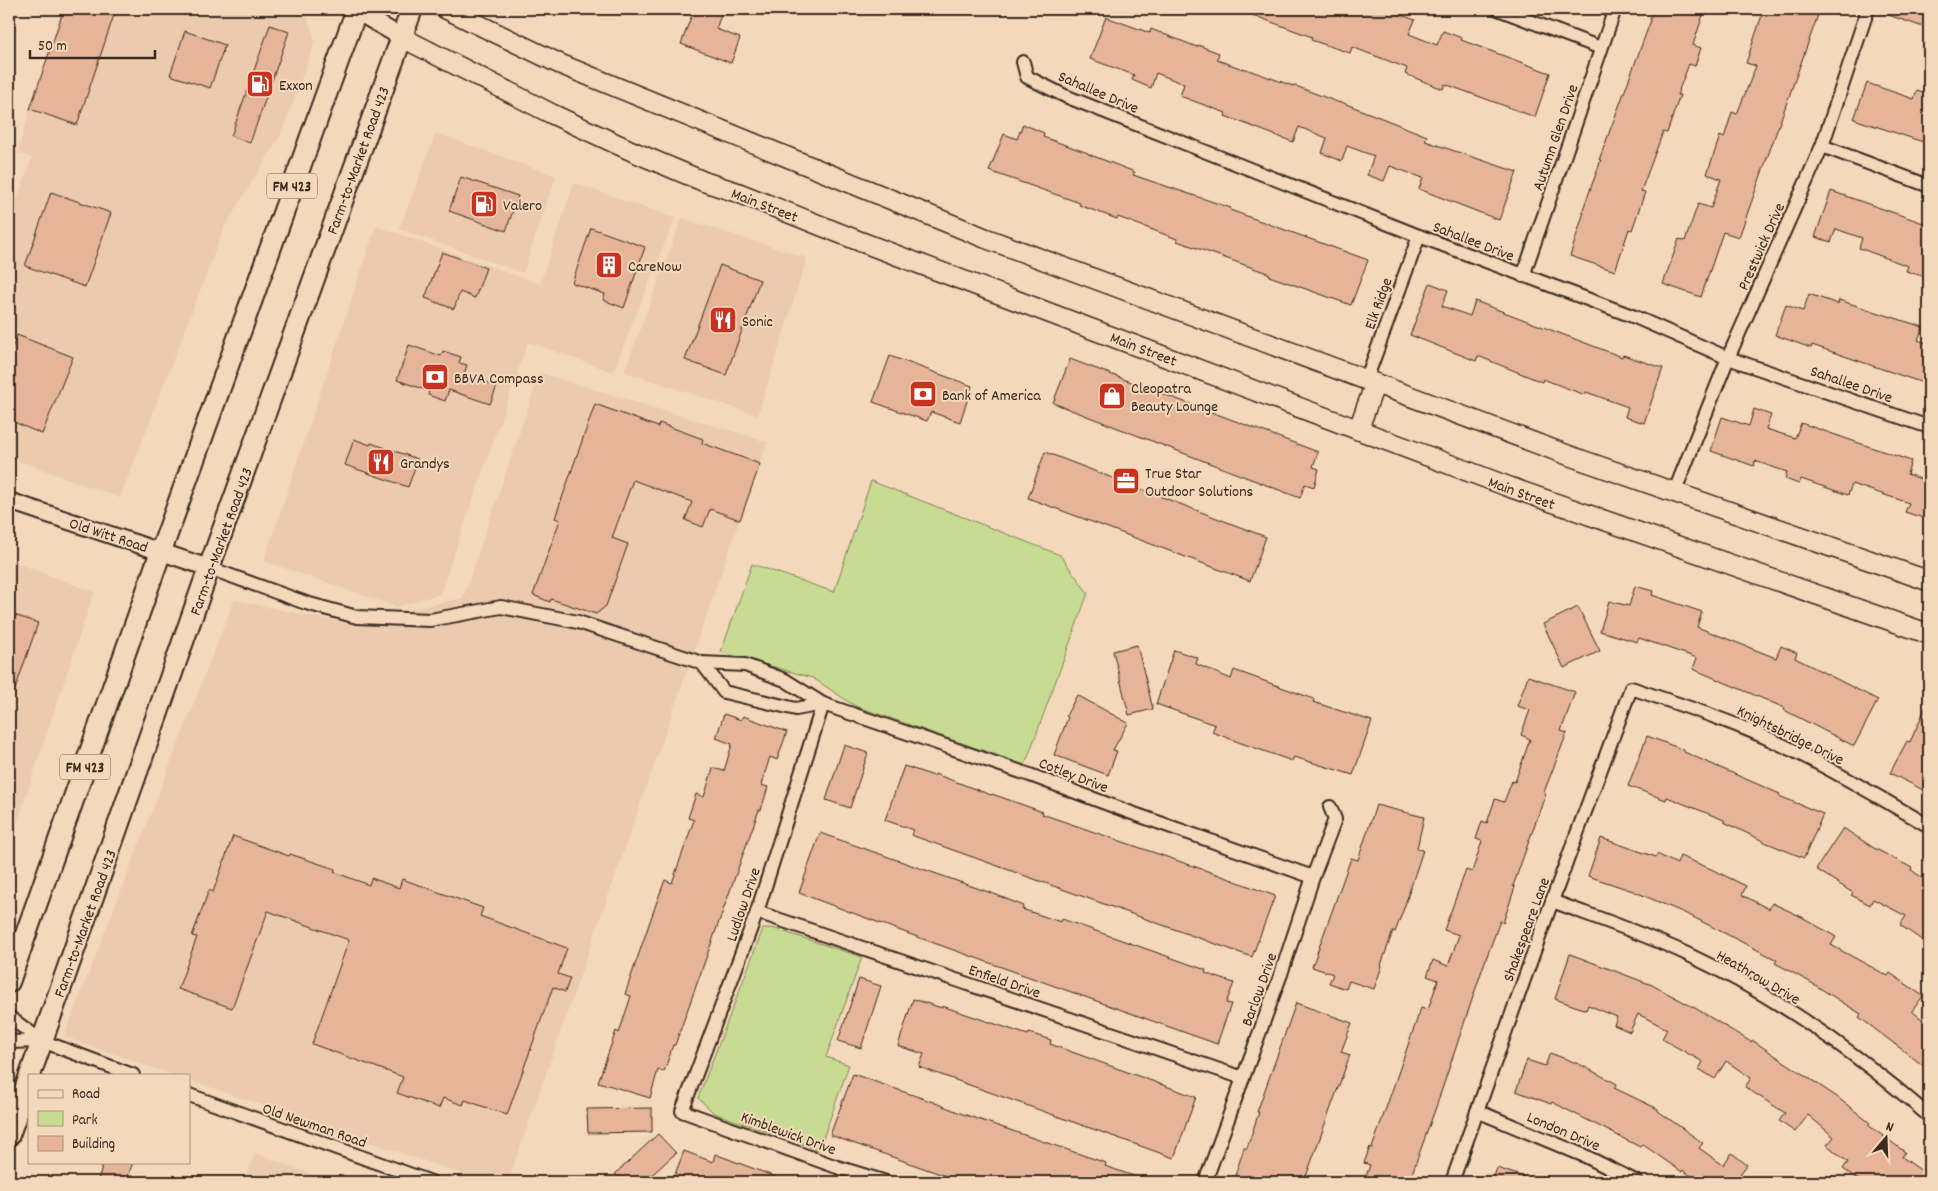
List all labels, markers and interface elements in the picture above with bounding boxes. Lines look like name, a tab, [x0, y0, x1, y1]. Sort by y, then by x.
scale bar	[30, 28, 155, 60]
text: 50 m	[38, 36, 67, 58]
street label: Sahallee Drive	[1054, 66, 1142, 121]
fuel station icon: Exxon	[245, 69, 275, 99]
place label: Exxon	[279, 75, 313, 98]
street label: Autumn Glen Drive	[1527, 81, 1585, 194]
street label: Farm-to-Market Road 423	[322, 84, 397, 238]
road number: FM 423	[267, 174, 317, 198]
street label: Main Street	[727, 183, 801, 230]
fuel station icon: Valero	[469, 189, 499, 219]
place label: Valero	[503, 195, 542, 218]
street label: Prestwick Drive	[1733, 200, 1792, 294]
street label: Sahallee Drive	[1429, 216, 1517, 268]
building icon: CareNow	[594, 250, 624, 280]
place label: CareNow	[628, 256, 682, 279]
street label: Elk Ridge	[1359, 275, 1399, 333]
restaurant icon: Sonic	[708, 305, 738, 335]
place label: Sonic	[742, 311, 773, 334]
street label: Main Street	[1106, 327, 1180, 374]
street label: Sahallee Drive	[1807, 361, 1895, 410]
bank icon: BBVA Compass	[420, 362, 450, 392]
place label: BBVA Compass	[454, 368, 544, 391]
place label: Cleopatra Beauty Lounge	[1131, 378, 1218, 419]
bank icon: Bank of America	[908, 379, 938, 409]
shop icon: Cleopatra Beauty Lounge	[1097, 381, 1127, 411]
place label: Bank of America	[942, 385, 1041, 408]
restaurant icon: Grandys	[366, 447, 396, 477]
place label: Grandys	[400, 453, 450, 476]
place label: True Star Outdoor Solutions	[1145, 463, 1254, 504]
street label: Farm-to-Market Road 423	[185, 465, 260, 619]
office icon: True Star Outdoor Solutions	[1111, 466, 1141, 496]
street label: Main Street	[1484, 472, 1558, 517]
street label: Old Witt Road	[66, 513, 151, 560]
street label: Knightsbridge Drive	[1732, 700, 1847, 772]
street label: Cotley Drive	[1035, 753, 1111, 800]
road number: FM 423	[60, 754, 110, 780]
street label: Farm-to-Market Road 423	[49, 847, 124, 1001]
street label: Ludlow Drive	[721, 865, 768, 945]
street label: Shakespeare Lane	[1498, 875, 1557, 985]
street label: Heathrow Drive	[1711, 945, 1804, 1012]
street label: Barlow Drive	[1236, 950, 1284, 1030]
street label: Enfield Drive	[965, 959, 1043, 1005]
legend	[28, 1074, 190, 1164]
text: Road	[72, 1084, 100, 1106]
street label: Old Newman Road	[259, 1098, 369, 1155]
street label: Kimblewick Drive	[737, 1106, 839, 1162]
street label: London Drive	[1523, 1107, 1603, 1158]
text: Park	[72, 1110, 98, 1132]
north arrow	[1860, 1114, 1910, 1164]
text: N	[1883, 1117, 1896, 1138]
text: Building	[72, 1134, 115, 1156]

